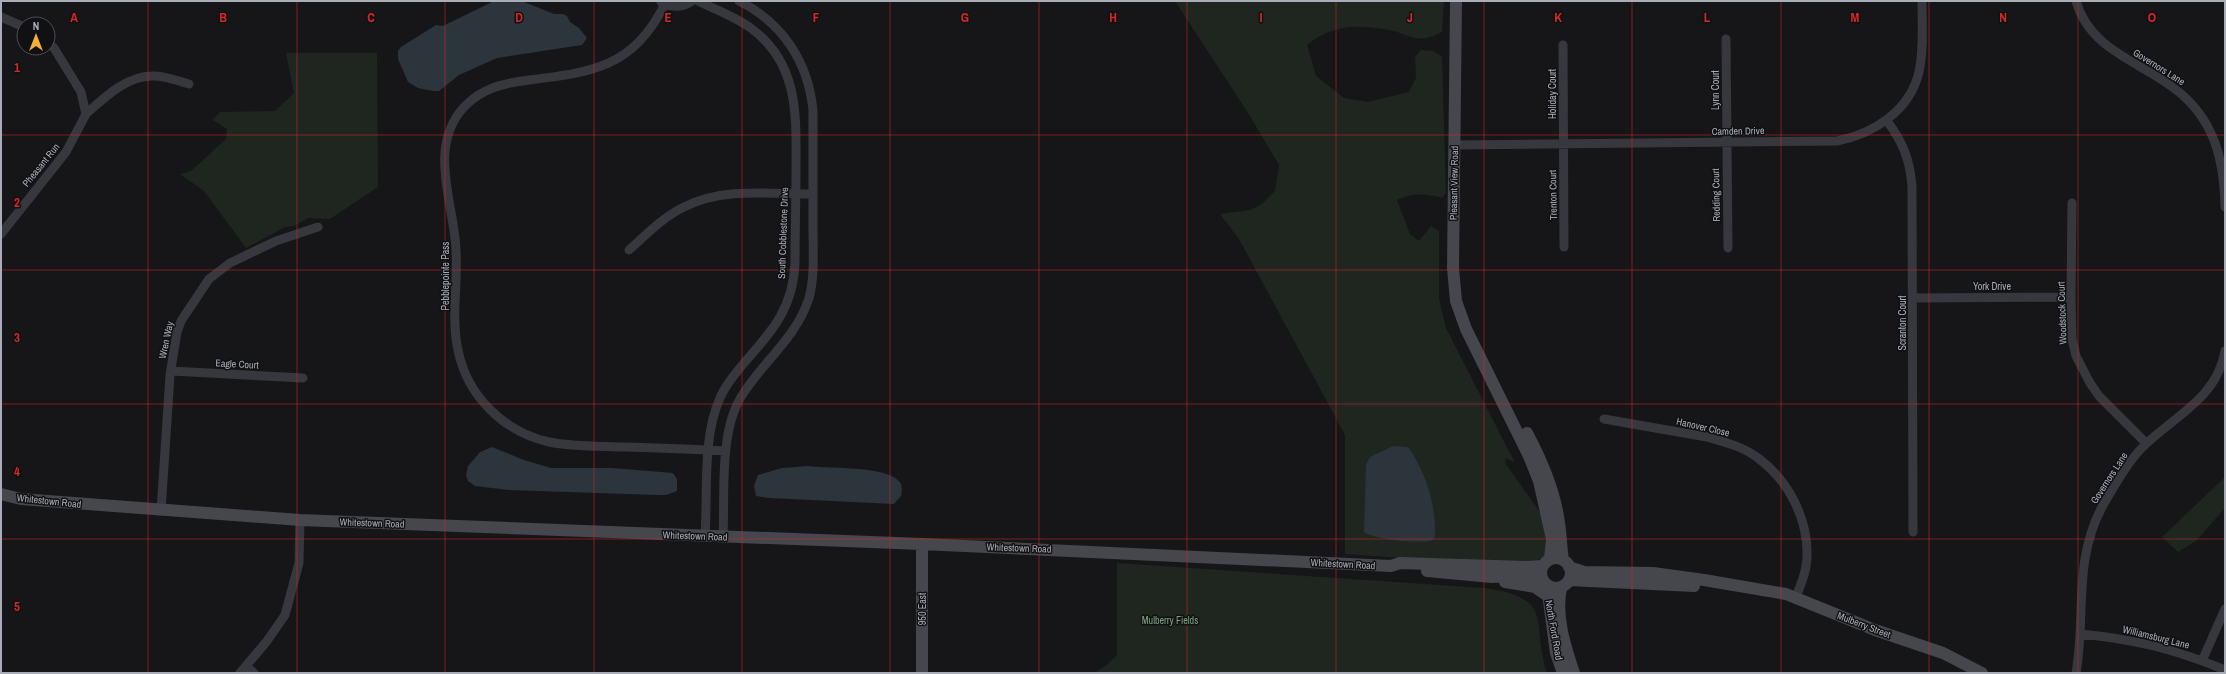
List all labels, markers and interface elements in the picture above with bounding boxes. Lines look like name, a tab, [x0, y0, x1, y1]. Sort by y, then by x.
text: A	[70, 9, 78, 26]
text: B	[219, 9, 227, 26]
text: C	[367, 9, 375, 26]
text: D	[515, 9, 523, 26]
text: E	[664, 9, 672, 26]
text: F	[813, 9, 820, 26]
text: G	[961, 9, 969, 26]
text: H	[1109, 9, 1117, 26]
text: I	[1260, 9, 1263, 26]
text: J	[1407, 9, 1413, 26]
text: K	[1554, 9, 1562, 26]
text: L	[1704, 9, 1711, 26]
text: M	[1851, 9, 1860, 26]
text: N	[1999, 9, 2007, 26]
text: O	[2148, 9, 2156, 26]
north arrow	[16, 16, 56, 56]
text: N	[33, 19, 39, 33]
street label: Governors Lane	[2131, 46, 2188, 88]
text: 1	[14, 59, 20, 76]
street label: Holiday Court	[1546, 68, 1559, 119]
street label: Lynn Court	[1709, 69, 1722, 110]
street label: Camden Drive	[1711, 124, 1765, 138]
street label: Pheasant Run	[20, 141, 62, 189]
street label: Pleasant View Road	[1447, 146, 1461, 220]
street label: Redding Court	[1709, 168, 1723, 222]
street label: Trenton Court	[1546, 169, 1560, 220]
street label: South Cobblestone Drive	[775, 187, 791, 279]
text: 2	[14, 194, 20, 211]
street label: Pebblepointe Pass	[439, 242, 452, 310]
street label: York Drive	[1973, 280, 2011, 293]
street label: Woodstock Court	[2054, 281, 2070, 345]
street label: Scranton Court	[1896, 295, 1909, 351]
street label: Wren Way	[156, 319, 176, 360]
text: 3	[14, 329, 20, 346]
street label: Eagle Court	[215, 356, 260, 372]
street label: Hanover Close	[1675, 415, 1731, 440]
street label: Governors Lane	[2088, 449, 2131, 506]
text: 4	[14, 463, 20, 480]
street label: Whitestown Road	[16, 491, 82, 511]
street label: Whitestown Road	[339, 515, 405, 531]
street label: Whitestown Road	[662, 528, 728, 544]
street label: Whitestown Road	[986, 540, 1052, 556]
street label: Whitestown Road	[1310, 556, 1376, 572]
street label: 950 East	[916, 592, 929, 625]
text: 5	[14, 598, 20, 615]
street label: North Ford Road	[1542, 599, 1566, 661]
street label: Mulberry Street	[1836, 609, 1893, 641]
park label: Mulberry Fields	[1142, 614, 1198, 627]
street label: Williamsburg Lane	[2121, 622, 2191, 652]

